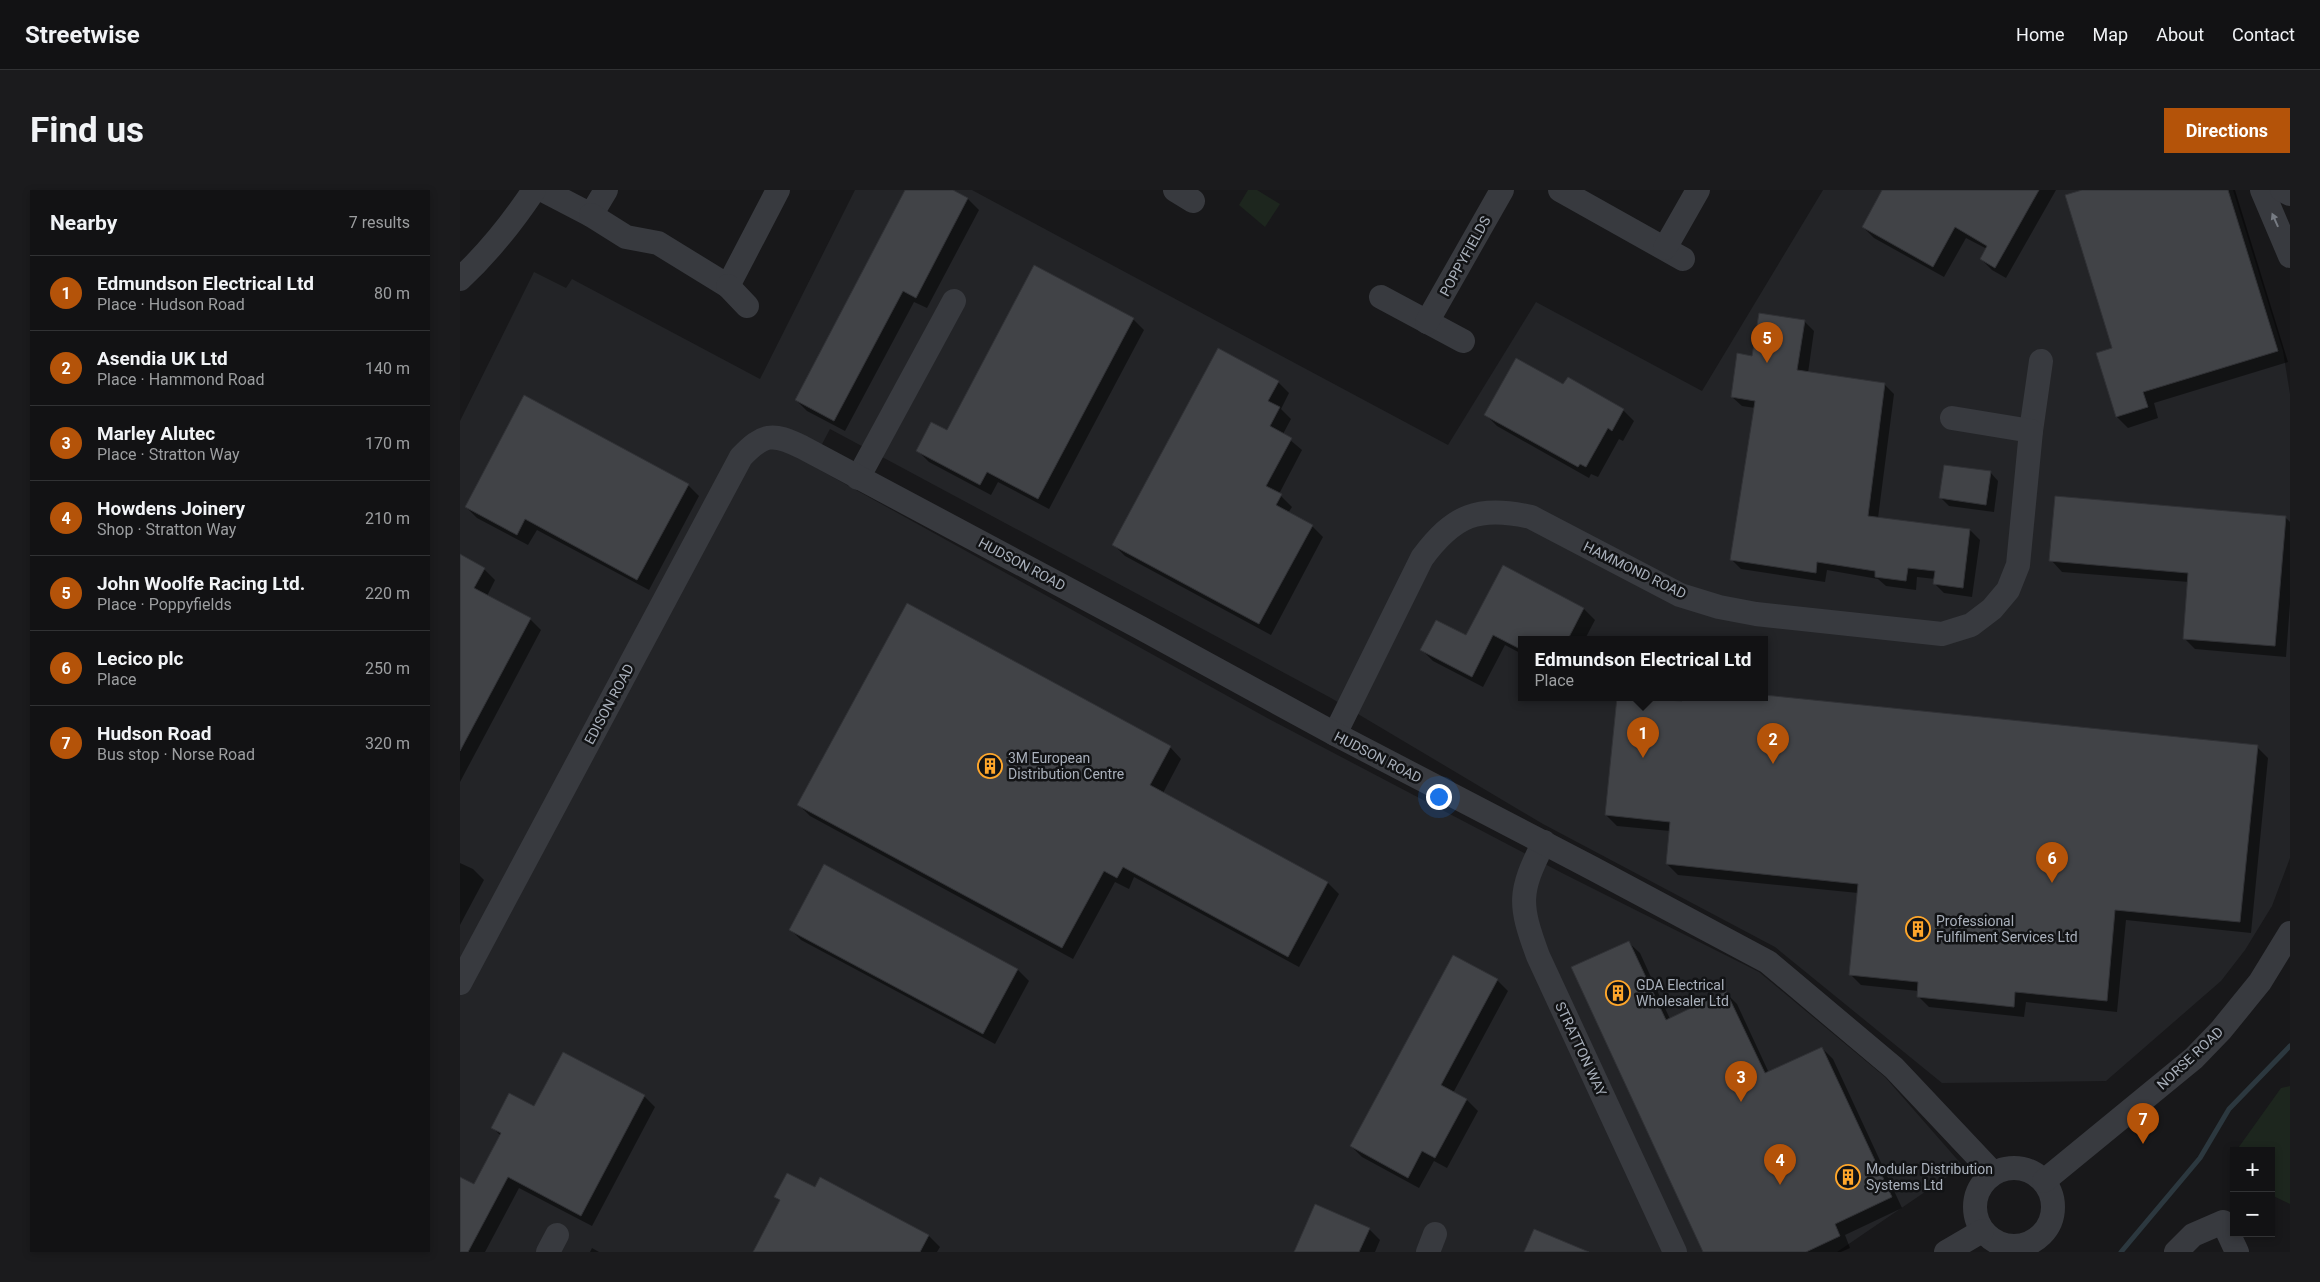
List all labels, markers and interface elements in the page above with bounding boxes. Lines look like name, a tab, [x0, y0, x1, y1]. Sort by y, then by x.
text: Streetwise	[25, 21, 140, 49]
text: Home	[2016, 24, 2065, 45]
text: Map	[2093, 24, 2128, 45]
text: About	[2156, 24, 2204, 45]
text: Contact	[2232, 24, 2295, 45]
button: Directions	[2164, 108, 2290, 153]
text: Find us	[30, 110, 144, 151]
text: Nearby	[50, 211, 117, 235]
text: 7 results	[349, 213, 410, 232]
street label: POPPYFIELDS	[1436, 213, 1494, 299]
one-way arrow	[2271, 213, 2279, 227]
text: Edmundson Electrical Ltd	[97, 272, 314, 295]
text: 1	[61, 284, 71, 303]
text: 80 m	[374, 284, 410, 303]
text: Place · Hudson Road	[97, 295, 245, 314]
pin: 5	[1751, 322, 1783, 363]
text: Asendia UK Ltd	[97, 347, 228, 370]
text: 2	[61, 359, 71, 378]
text: 140 m	[365, 359, 410, 378]
text: Place · Hammond Road	[97, 370, 265, 389]
text: Marley Alutec	[97, 422, 215, 445]
text: 3	[61, 434, 71, 453]
text: 170 m	[365, 434, 410, 453]
text: Place · Stratton Way	[97, 445, 240, 464]
text: Howdens Joinery	[97, 497, 245, 520]
text: 4	[61, 509, 71, 528]
text: 210 m	[365, 509, 410, 528]
text: Shop · Stratton Way	[97, 520, 236, 539]
street label: HUDSON ROAD	[976, 534, 1068, 594]
street label: HAMMOND ROAD	[1581, 538, 1689, 602]
text: John Woolfe Racing Ltd.	[97, 572, 305, 595]
text: 5	[61, 584, 71, 603]
text: 220 m	[365, 584, 410, 603]
text: Place · Poppyfields	[97, 595, 232, 614]
popup	[1518, 636, 1768, 701]
text: Lecico plc	[97, 647, 183, 670]
text: Edmundson Electrical Ltd	[1534, 648, 1752, 671]
text: 6	[61, 659, 71, 678]
text: 250 m	[365, 659, 410, 678]
street label: EDISON ROAD	[581, 661, 637, 747]
text: Place	[97, 670, 137, 689]
text: Place	[1534, 671, 1574, 690]
pin: 1	[1627, 717, 1659, 758]
text: Hudson Road	[97, 722, 211, 745]
pin: 2	[1757, 723, 1789, 764]
street label: HUDSON ROAD	[1332, 728, 1424, 786]
text: 7	[61, 734, 71, 753]
text: 320 m	[365, 734, 410, 753]
text: Bus stop · Norse Road	[97, 745, 255, 764]
place label: 3M European Distribution Centre	[1008, 750, 1124, 782]
building icon: 3M European Distribution Centre	[977, 753, 1003, 779]
your location	[1426, 784, 1452, 810]
pin: 6	[2036, 842, 2068, 883]
place label: Professional Fulfilment Services Ltd	[1936, 913, 2078, 945]
building icon: Professional Fulfilment Services Ltd	[1905, 916, 1931, 942]
place label: GDA Electrical Wholesaler Ltd	[1636, 977, 1729, 1009]
building icon: GDA Electrical Wholesaler Ltd	[1605, 980, 1631, 1006]
street label: STRATTON WAY	[1552, 999, 1610, 1099]
street label: NORSE ROAD	[2154, 1023, 2226, 1093]
pin: 3	[1725, 1061, 1757, 1102]
pin: 7	[2127, 1103, 2159, 1144]
pin: 4	[1764, 1144, 1796, 1185]
map controls	[2230, 1147, 2275, 1237]
button: +	[2230, 1147, 2275, 1192]
place label: Modular Distribution Systems Ltd	[1866, 1161, 1993, 1193]
building icon: Modular Distribution Systems Ltd	[1835, 1164, 1861, 1190]
button: −	[2230, 1192, 2275, 1237]

